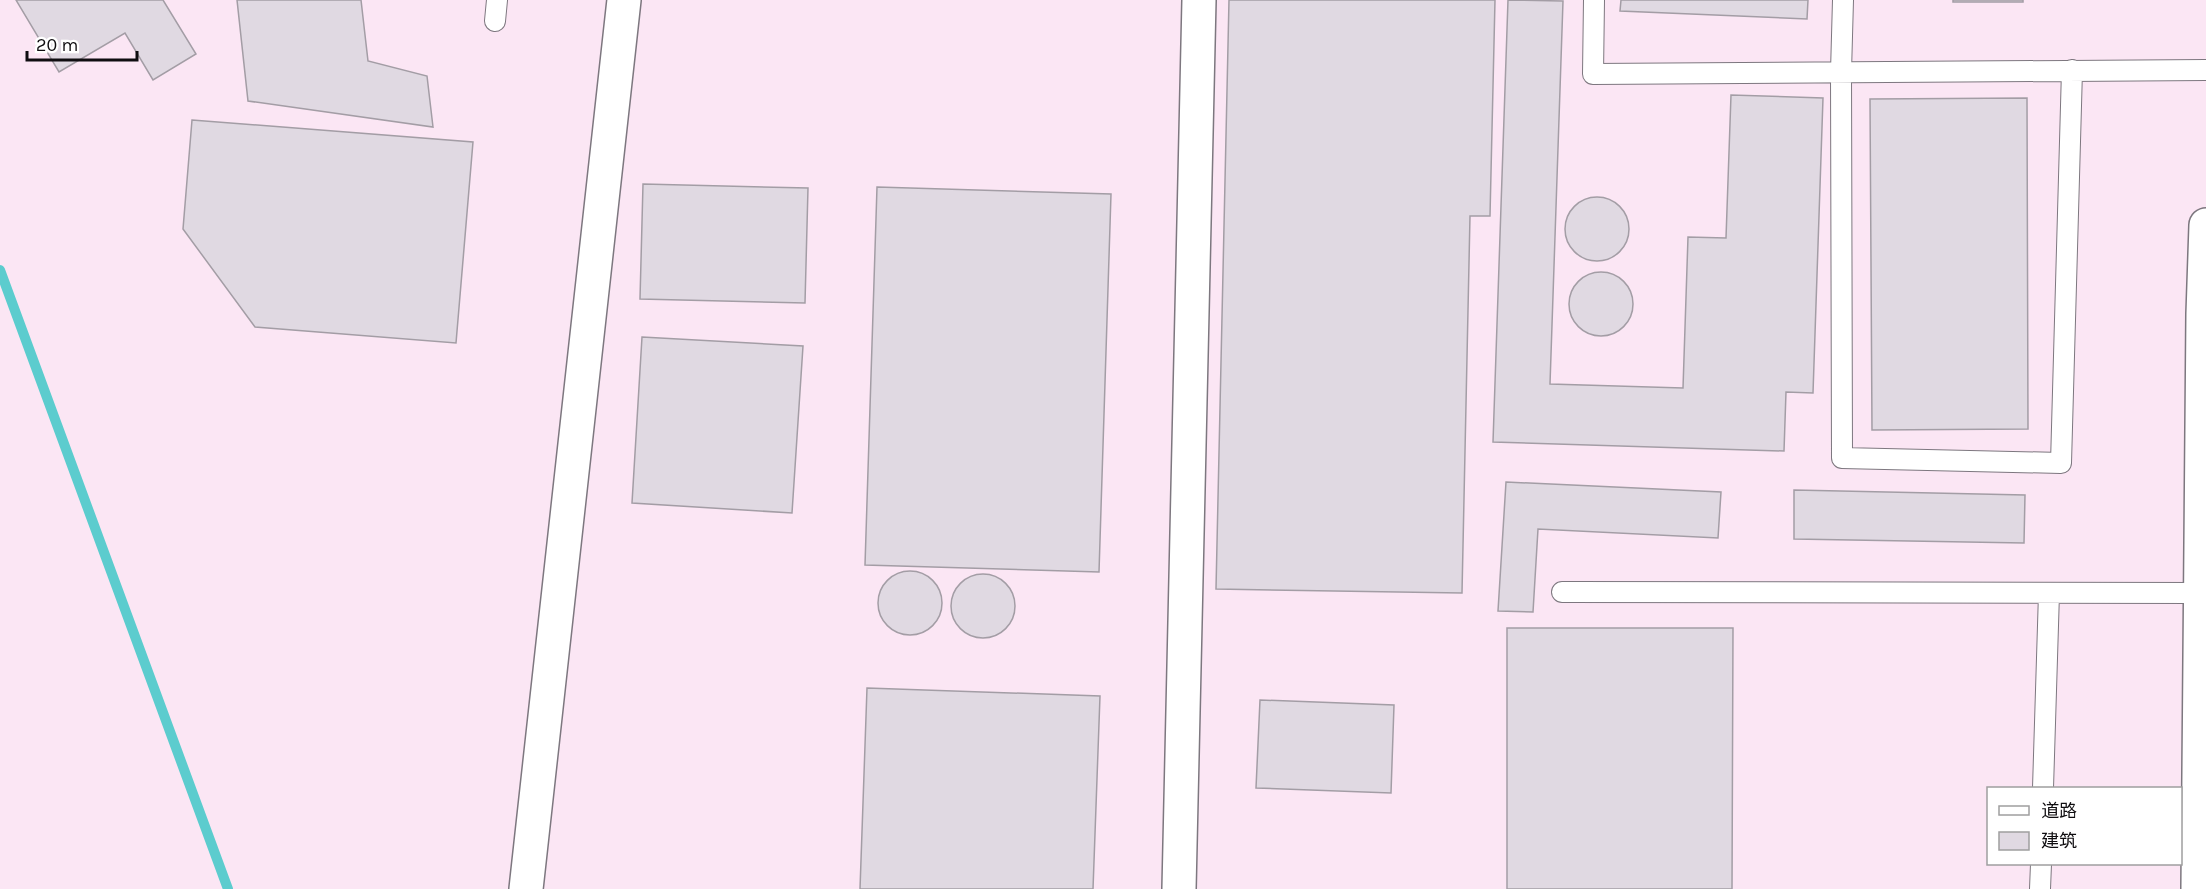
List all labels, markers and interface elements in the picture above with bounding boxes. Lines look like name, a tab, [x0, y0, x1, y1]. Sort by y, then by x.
scale bar	[27, 24, 136, 62]
text: 20 m	[36, 34, 78, 56]
legend	[1987, 787, 2182, 865]
text: 道路	[2041, 800, 2077, 822]
text: 建筑	[2041, 830, 2077, 852]

